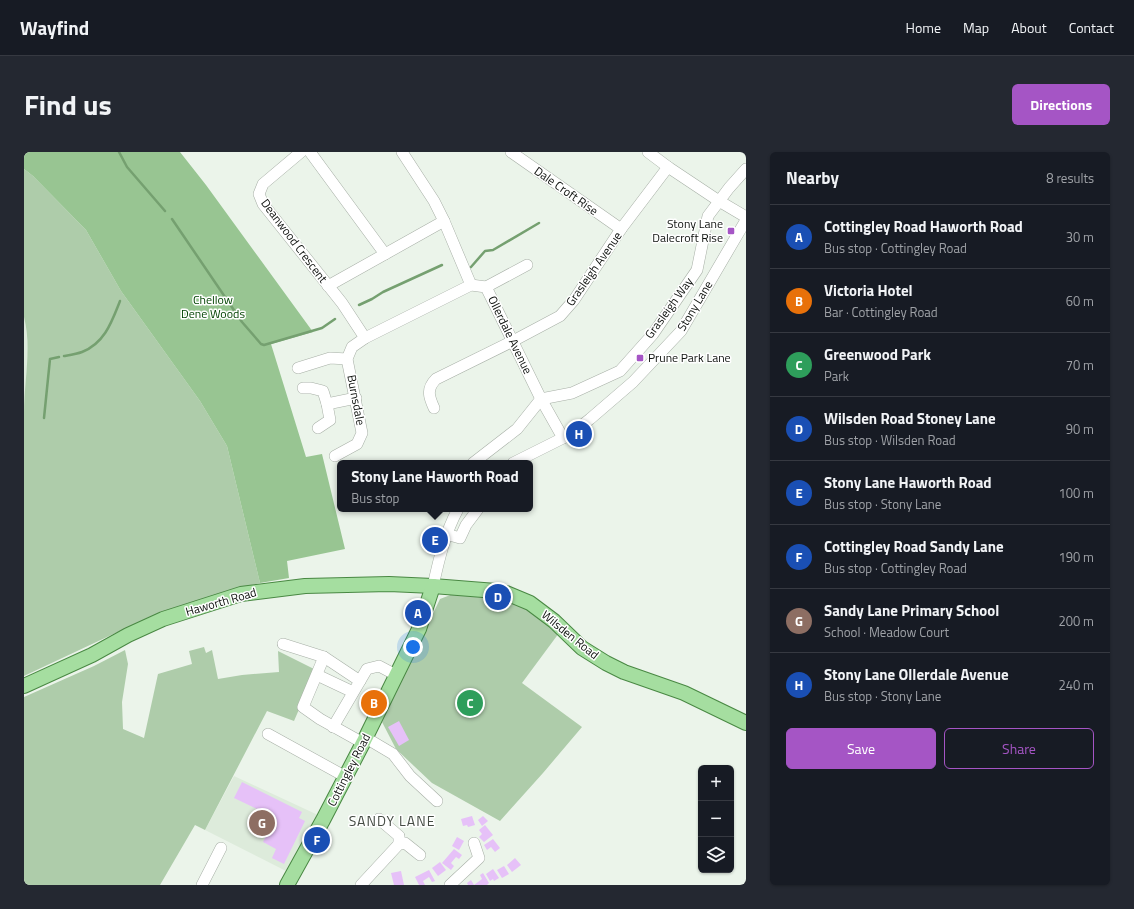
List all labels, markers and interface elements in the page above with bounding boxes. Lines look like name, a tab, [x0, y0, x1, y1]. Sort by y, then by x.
text: Wayfind	[20, 13, 89, 42]
text: Home	[906, 17, 941, 38]
text: Map	[963, 17, 989, 38]
text: About	[1011, 17, 1047, 38]
text: Contact	[1069, 17, 1114, 38]
text: Find us	[24, 83, 112, 126]
button: Directions	[1012, 84, 1110, 125]
street label: Dale Croft Rise	[530, 161, 602, 220]
text: Nearby	[786, 165, 839, 191]
text: 8 results	[1046, 168, 1094, 188]
street label: Deanwood Crescent	[256, 195, 333, 287]
place label: Stony Lane Dalecroft Rise	[652, 214, 723, 247]
text: Cottingley Road Haworth Road	[824, 215, 1023, 238]
marker: Stony Lane Dalecroft Rise	[726, 226, 736, 236]
street label: Grasleigh Avenue	[561, 227, 626, 310]
text: A	[795, 227, 803, 247]
text: 30 m	[1066, 227, 1094, 247]
text: Bus stop · Cottingley Road	[824, 238, 967, 258]
street label: Grasleigh Way	[640, 273, 698, 342]
street label: Stony Lane	[672, 277, 717, 335]
text: Victoria Hotel	[824, 279, 913, 302]
park label: Chellow Dene Woods	[181, 290, 245, 323]
text: B	[795, 291, 803, 311]
text: 60 m	[1066, 291, 1094, 311]
street label: Ollerdale Avenue	[483, 292, 538, 377]
text: Bar · Cottingley Road	[824, 302, 938, 322]
text: Greenwood Park	[824, 343, 931, 366]
place label: Prune Park Lane	[648, 348, 731, 367]
marker: Prune Park Lane	[635, 353, 645, 363]
text: C	[795, 355, 803, 375]
text: 70 m	[1066, 355, 1094, 375]
text: Park	[824, 366, 849, 386]
street label: Burnsdale	[342, 373, 371, 427]
text: Wilsden Road Stoney Lane	[824, 407, 996, 430]
pin: H	[566, 419, 592, 449]
text: D	[795, 419, 803, 439]
text: 90 m	[1066, 419, 1094, 439]
text: Bus stop · Wilsden Road	[824, 430, 956, 450]
popup	[337, 460, 533, 512]
text: Stony Lane Haworth Road	[351, 465, 519, 488]
text: Stony Lane Haworth Road	[824, 471, 992, 494]
text: E	[795, 483, 803, 503]
text: 100 m	[1058, 483, 1094, 503]
text: Bus stop	[351, 488, 399, 508]
text: Bus stop · Stony Lane	[824, 494, 941, 514]
pin: E	[422, 525, 448, 555]
text: Cottingley Road Sandy Lane	[824, 535, 1004, 558]
text: F	[796, 547, 802, 567]
text: 190 m	[1058, 547, 1094, 567]
text: Bus stop · Cottingley Road	[824, 558, 967, 578]
street label: Haworth Road	[183, 582, 259, 621]
pin: D	[485, 582, 511, 612]
pin: A	[405, 598, 431, 628]
text: Sandy Lane Primary School	[824, 599, 999, 622]
street label: Wilsden Road	[537, 605, 603, 664]
text: G	[795, 611, 803, 631]
text: 200 m	[1058, 611, 1094, 631]
text: School · Meadow Court	[824, 622, 949, 642]
your location	[403, 637, 423, 657]
text: Stony Lane Ollerdale Avenue	[824, 663, 1009, 686]
text: H	[795, 675, 803, 695]
text: 240 m	[1058, 675, 1094, 695]
text: Bus stop · Stony Lane	[824, 686, 941, 706]
pin: B	[361, 688, 387, 718]
pin: C	[457, 688, 483, 718]
button: Save	[786, 728, 936, 769]
button: Share	[944, 728, 1094, 769]
street label: Cottingley Road	[322, 730, 375, 810]
map controls	[698, 765, 734, 873]
button: +	[698, 765, 734, 801]
button: −	[698, 801, 734, 837]
pin: G	[249, 808, 275, 838]
district label: SANDY LANE	[349, 810, 435, 831]
pin: F	[304, 825, 330, 855]
button: layers	[698, 837, 734, 873]

